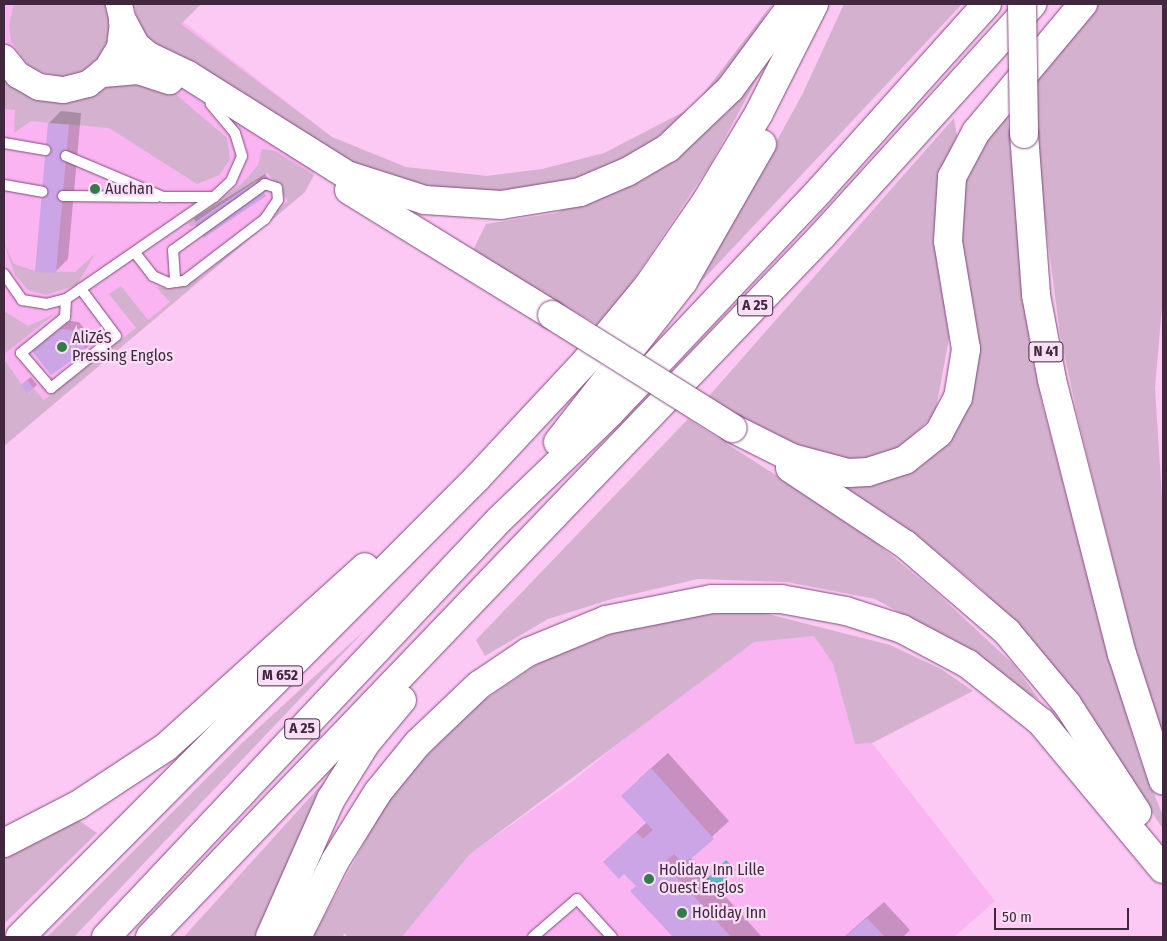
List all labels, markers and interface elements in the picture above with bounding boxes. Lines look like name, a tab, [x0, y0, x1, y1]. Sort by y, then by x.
place label: Auchan	[105, 179, 153, 199]
marker: Auchan	[89, 183, 101, 195]
road number: A 25	[736, 294, 774, 318]
place label: AliZéS Pressing Englos	[72, 328, 173, 366]
road number: N 41	[1027, 340, 1065, 364]
marker: AliZéS Pressing Englos	[56, 341, 68, 353]
road number: M 652	[256, 664, 304, 688]
road number: A 25	[283, 716, 321, 742]
place label: Holiday Inn Lille Ouest Englos	[659, 860, 765, 898]
marker: Holiday Inn Lille Ouest Englos	[643, 873, 655, 885]
scale bar	[997, 898, 1132, 930]
place label: Holiday Inn	[692, 903, 766, 923]
marker: Holiday Inn	[676, 907, 688, 919]
text: 50 m	[1002, 908, 1032, 926]

